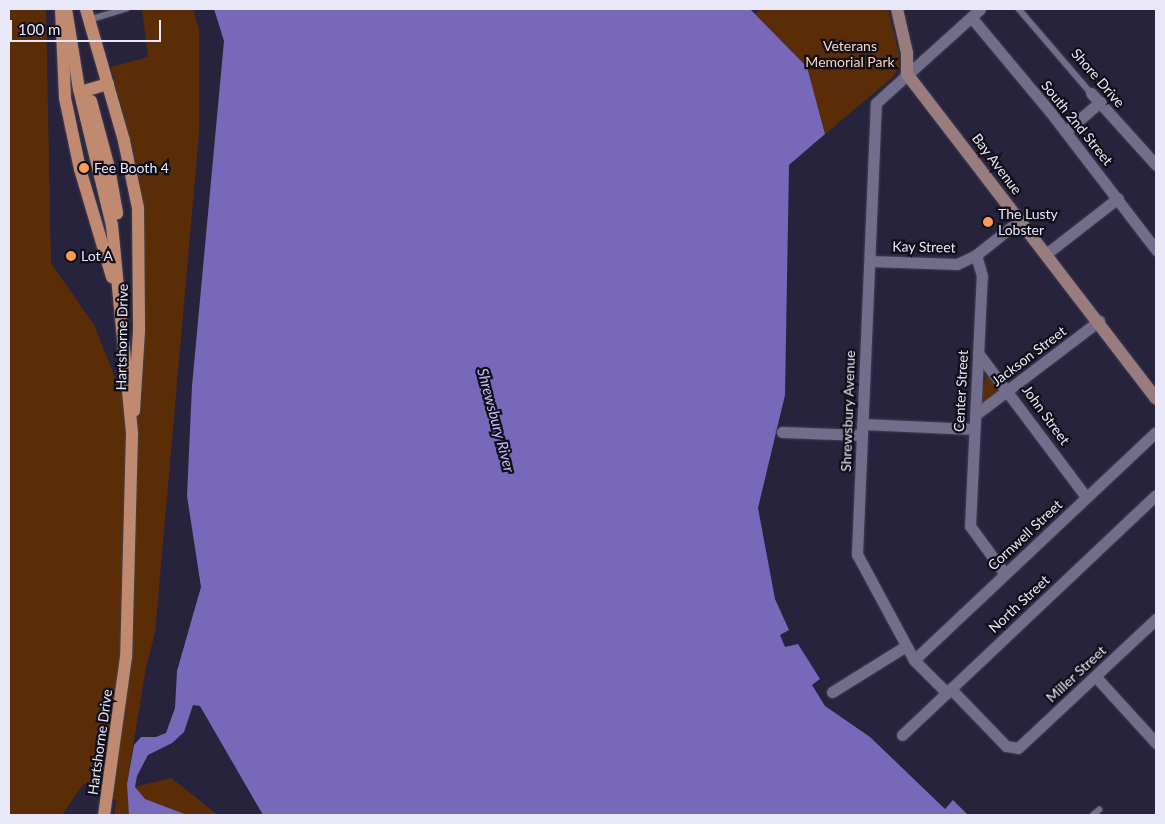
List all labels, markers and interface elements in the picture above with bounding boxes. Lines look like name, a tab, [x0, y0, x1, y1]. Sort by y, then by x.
scale bar	[12, 10, 164, 42]
text: 100 m	[18, 20, 60, 38]
park label: Veterans Memorial Park	[805, 38, 895, 70]
street label: Shore Drive	[1068, 45, 1128, 111]
street label: South 2nd Street	[1038, 77, 1116, 169]
street label: Bay Avenue	[968, 130, 1026, 198]
place label: Fee Booth 4	[94, 160, 169, 176]
marker: Fee Booth 4	[78, 162, 90, 174]
place label: The Lusty Lobster	[998, 206, 1058, 238]
marker: The Lusty Lobster	[982, 216, 994, 228]
street label: Kay Street	[892, 238, 956, 256]
place label: Lot A	[81, 248, 114, 264]
marker: Lot A	[65, 250, 77, 262]
street label: Hartshorne Drive	[113, 284, 131, 390]
street label: Jackson Street	[989, 323, 1069, 389]
street label: Center Street	[950, 349, 972, 433]
street label: Shrewsbury Avenue	[837, 350, 859, 472]
water label: Shrewsbury River	[473, 366, 519, 474]
street label: John Street	[1019, 382, 1073, 448]
street label: Cornwell Street	[984, 496, 1066, 574]
street label: North Street	[985, 572, 1053, 636]
street label: Miller Street	[1043, 642, 1109, 706]
street label: Hartshorne Drive	[84, 688, 116, 796]

